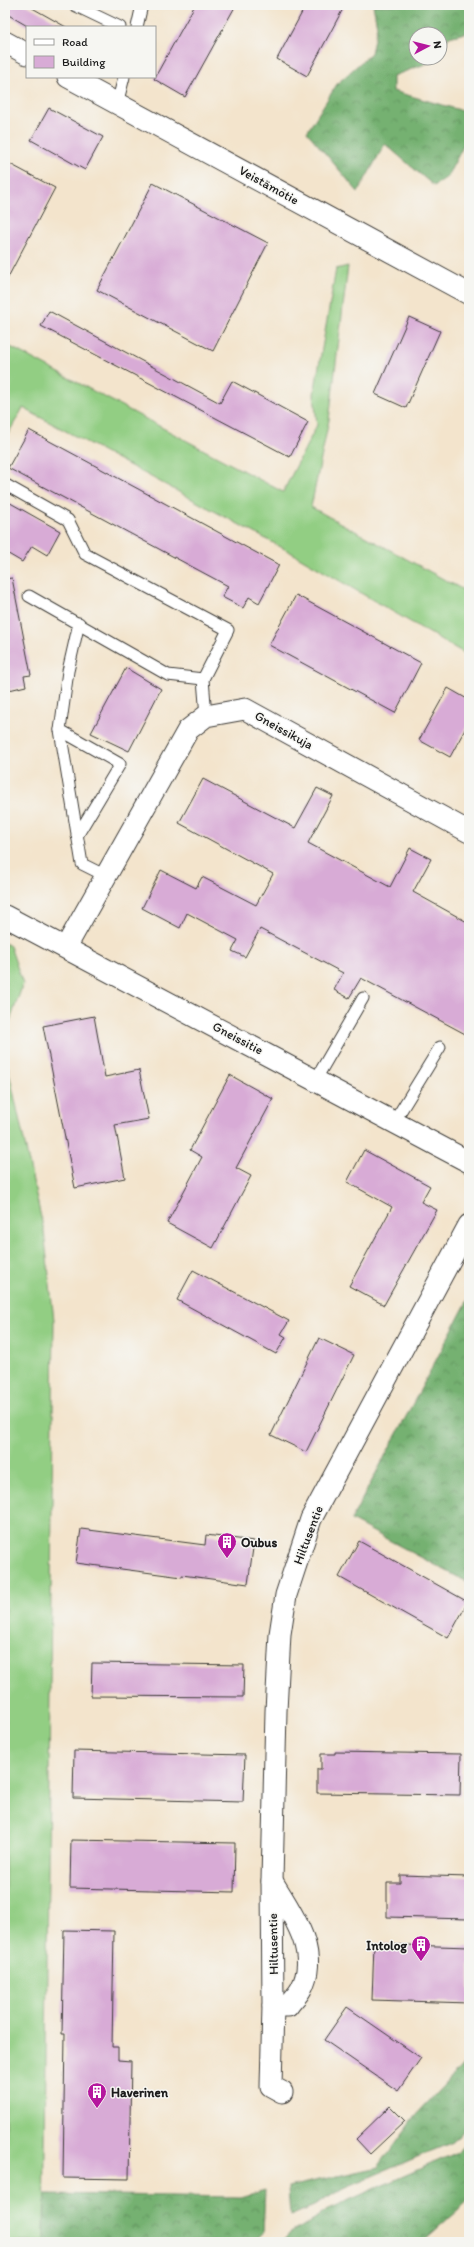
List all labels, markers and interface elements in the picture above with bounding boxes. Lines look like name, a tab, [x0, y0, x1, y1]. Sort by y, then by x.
legend	[26, 26, 156, 78]
north arrow	[408, 26, 448, 66]
text: Road	[62, 35, 88, 49]
text: N	[431, 40, 444, 49]
text: Building	[62, 55, 106, 69]
street label: Veistämötie	[236, 162, 302, 208]
street label: Gneissikuja	[252, 708, 316, 752]
street label: Gneissitie	[210, 1018, 266, 1058]
street label: Hiltusentie	[290, 1503, 326, 1567]
building icon: Oubus	[216, 1531, 238, 1559]
place label: Oubus	[241, 1535, 277, 1550]
street label: Hiltusentie	[265, 1913, 281, 1975]
building icon: Intolog	[410, 1934, 432, 1962]
place label: Intolog	[366, 1938, 407, 1954]
building icon: Haverinen	[86, 2081, 108, 2109]
place label: Haverinen	[111, 2085, 169, 2100]

